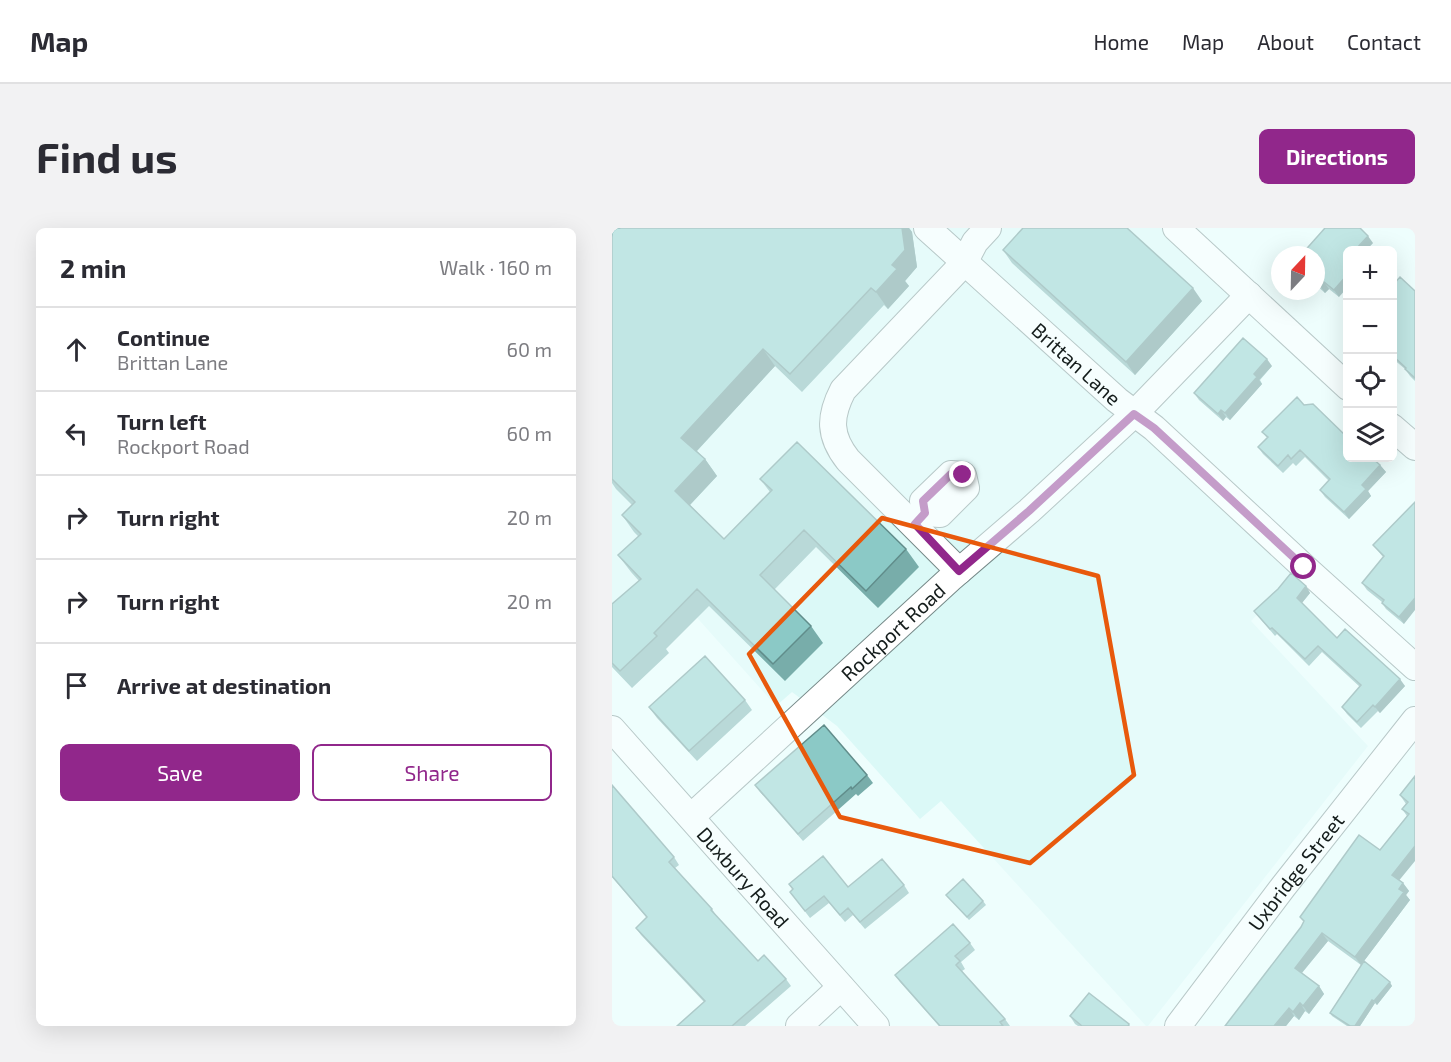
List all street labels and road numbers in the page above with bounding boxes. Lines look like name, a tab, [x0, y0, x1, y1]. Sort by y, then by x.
street label: Brittan Lane	[1027, 317, 1126, 410]
street label: Rockport Road	[836, 578, 950, 685]
street label: Uxbridge Street	[1243, 808, 1349, 935]
street label: Duxbury Road	[692, 822, 795, 932]

